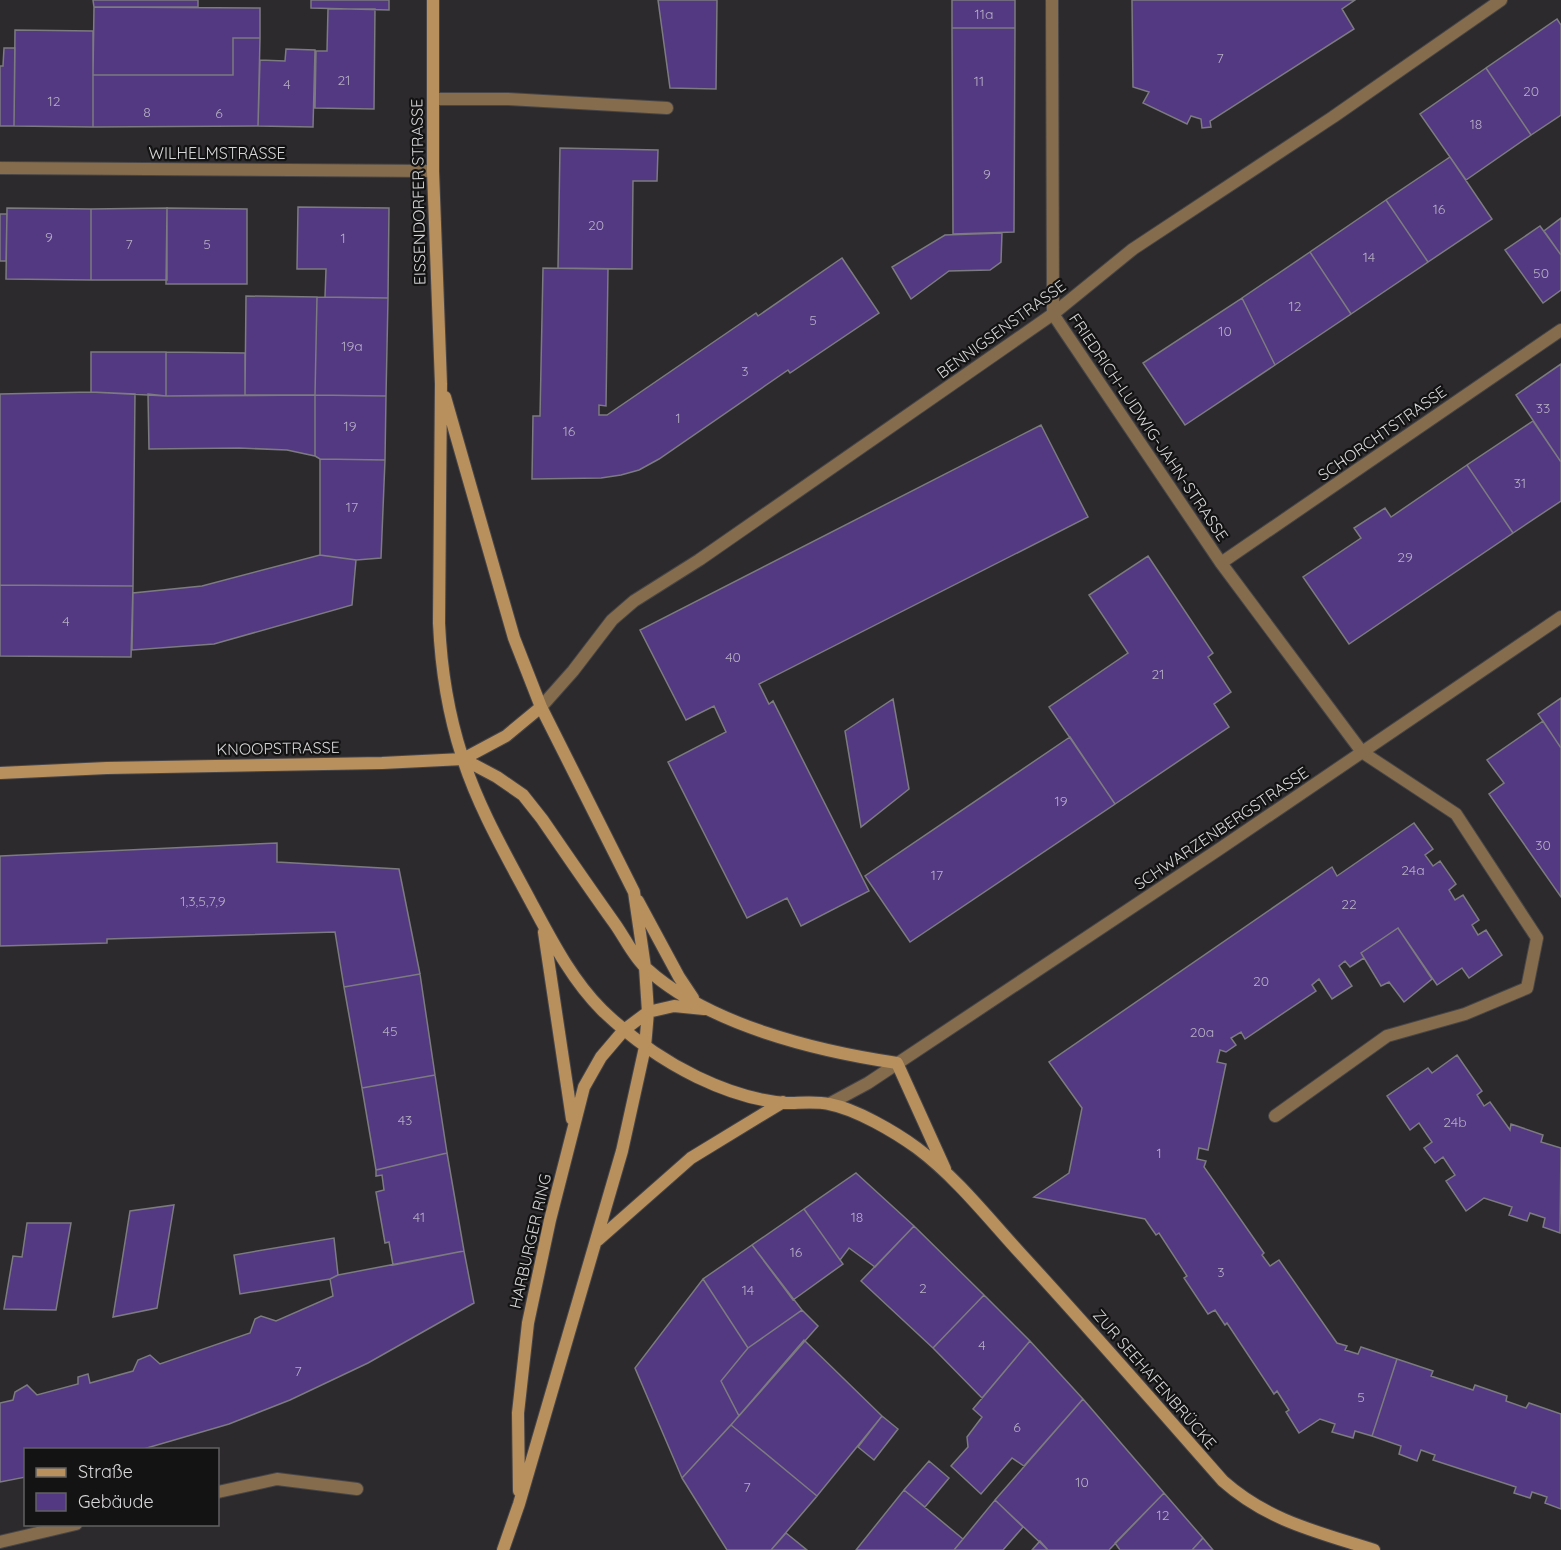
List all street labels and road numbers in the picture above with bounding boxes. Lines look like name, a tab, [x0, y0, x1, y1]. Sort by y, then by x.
street label: EISSENDORFER STRASSE	[406, 99, 430, 285]
street label: WILHELMSTRASSE	[148, 143, 286, 163]
street label: BENNIGSENSTRASSE	[933, 276, 1069, 382]
street label: FRIEDRICH-LUDWIG-JAHN-STRASSE	[1065, 309, 1233, 545]
street label: SCHORCHTSTRASSE	[1314, 381, 1450, 485]
street label: KNOOPSTRASSE	[216, 737, 340, 759]
street label: SCHWARZENBERGSTRASSE	[1130, 762, 1312, 894]
street label: HARBURGER RING	[505, 1172, 555, 1310]
street label: ZUR SEEHAFENBRÜCKE	[1089, 1305, 1221, 1453]

